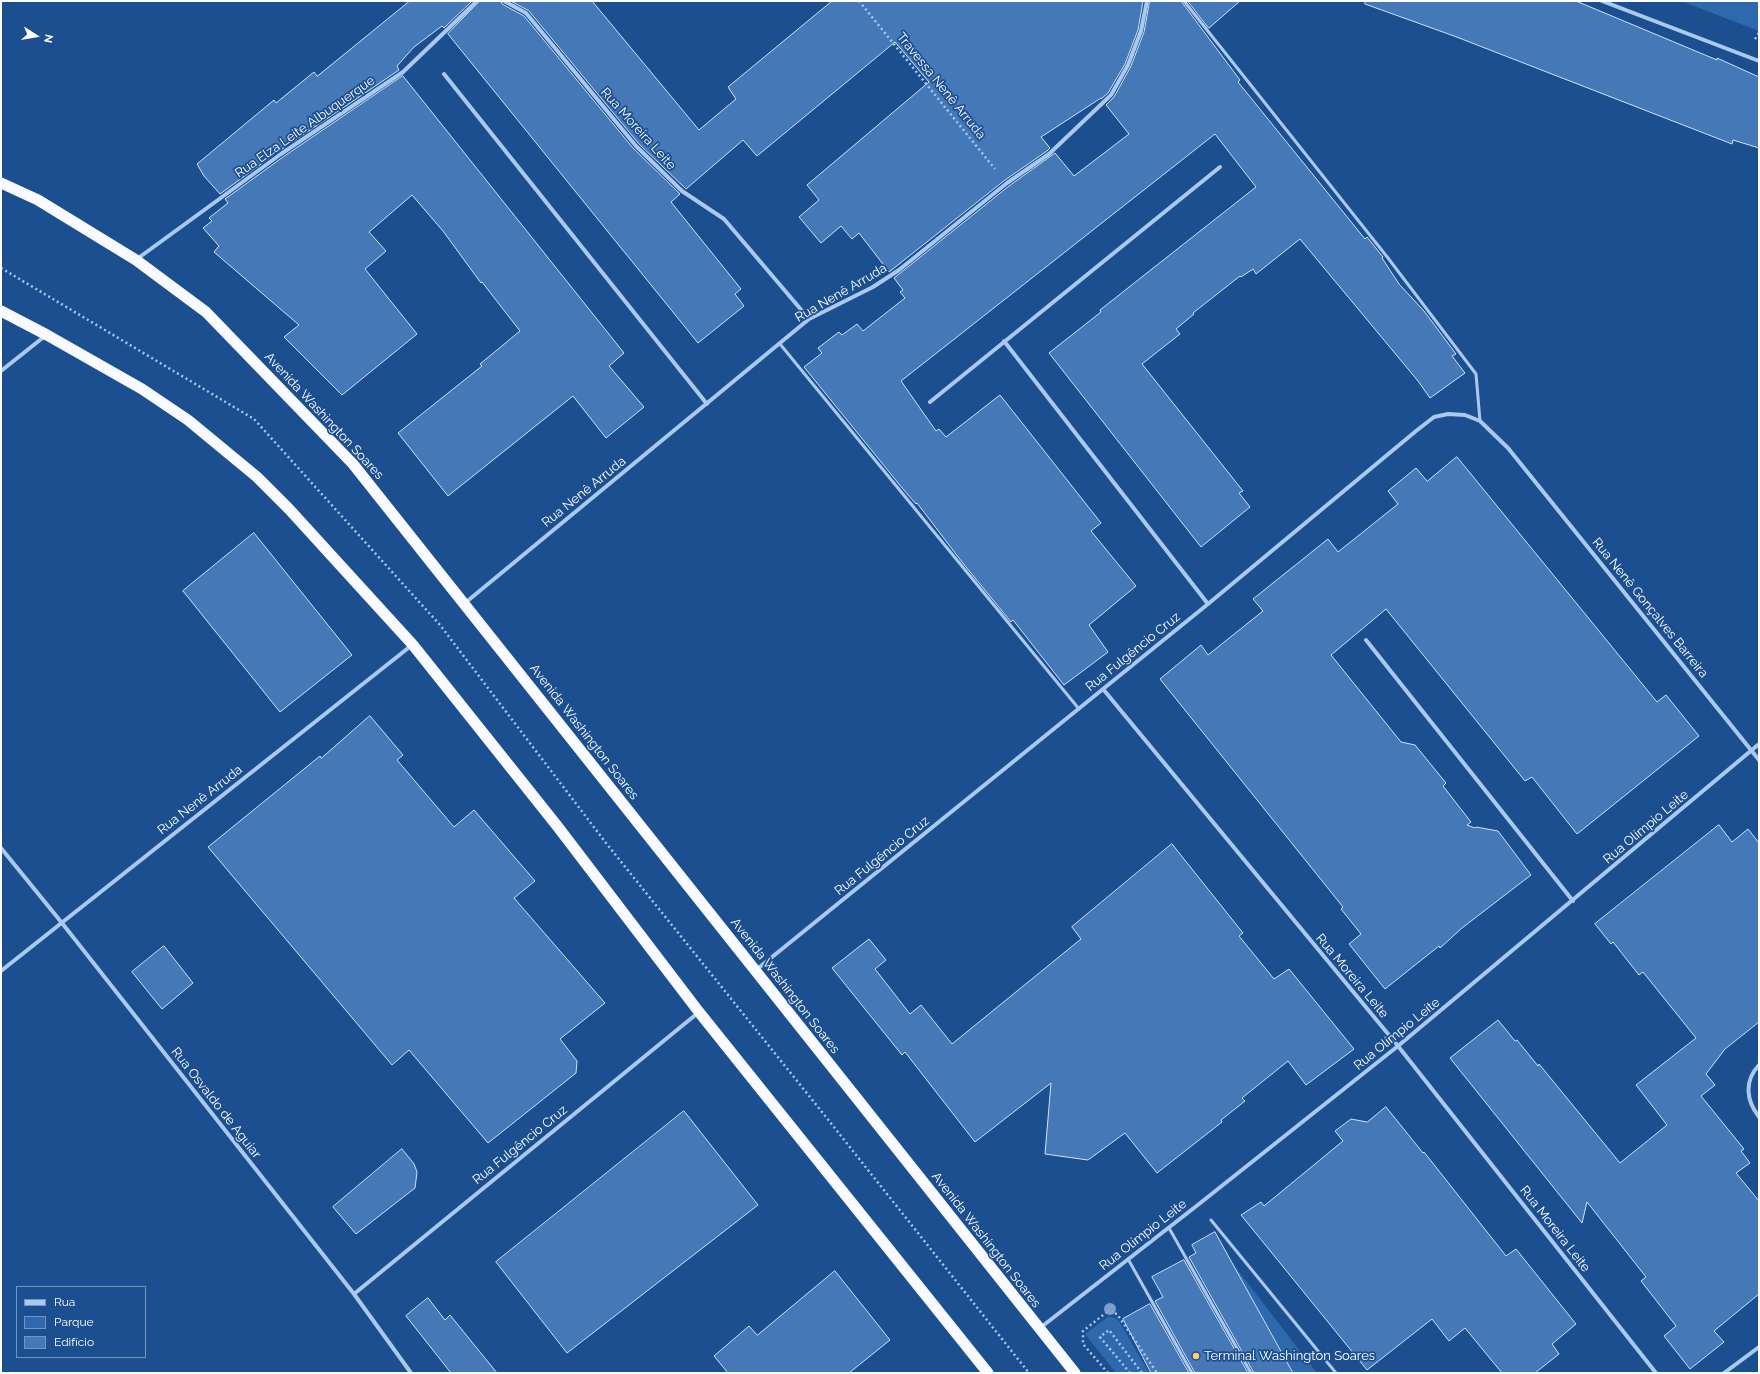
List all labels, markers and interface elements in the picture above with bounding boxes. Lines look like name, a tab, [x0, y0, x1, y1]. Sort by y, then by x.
north arrow	[16, 16, 56, 56]
street label: Travessa Nenê Arruda	[893, 30, 989, 142]
text: N	[41, 33, 55, 44]
street label: Rua Elza Leite Albuquerque	[232, 73, 378, 181]
street label: Rua Moreira Leite	[597, 85, 679, 173]
street label: Rua Nenê Arruda	[792, 260, 890, 326]
street label: Avenida Washington Soares	[261, 349, 387, 483]
street label: Rua Nenê Arruda	[539, 453, 629, 531]
street label: Rua Nenê Gonçalves Barreira	[1589, 535, 1711, 681]
street label: Rua Fulgêncio Cruz	[1083, 609, 1183, 695]
street label: Avenida Washington Soares	[526, 661, 642, 803]
street label: Rua Nenê Arruda	[154, 762, 246, 838]
street label: Rua Olímpio Leite	[1600, 787, 1692, 867]
street label: Rua Fulgêncio Cruz	[832, 813, 932, 899]
street label: Avenida Washington Soares	[727, 915, 843, 1057]
street label: Rua Moreira Leite	[1312, 931, 1392, 1021]
street label: Rua Olímpio Leite	[1351, 995, 1443, 1073]
street label: Rua Osvaldo de Aguiar	[168, 1044, 264, 1162]
street label: Rua Fulgêncio Cruz	[470, 1102, 570, 1188]
street label: Avenida Washington Soares	[928, 1169, 1044, 1311]
street label: Rua Moreira Leite	[1517, 1183, 1593, 1275]
street label: Rua Olímpio Leite	[1096, 1196, 1190, 1274]
legend	[16, 1286, 146, 1358]
text: Rua	[54, 1295, 75, 1309]
text: Parque	[54, 1315, 94, 1329]
text: Edifício	[54, 1335, 94, 1349]
place label: Terminal Washington Soares	[1204, 1348, 1375, 1364]
marker: Terminal Washington Soares	[1191, 1351, 1201, 1361]

